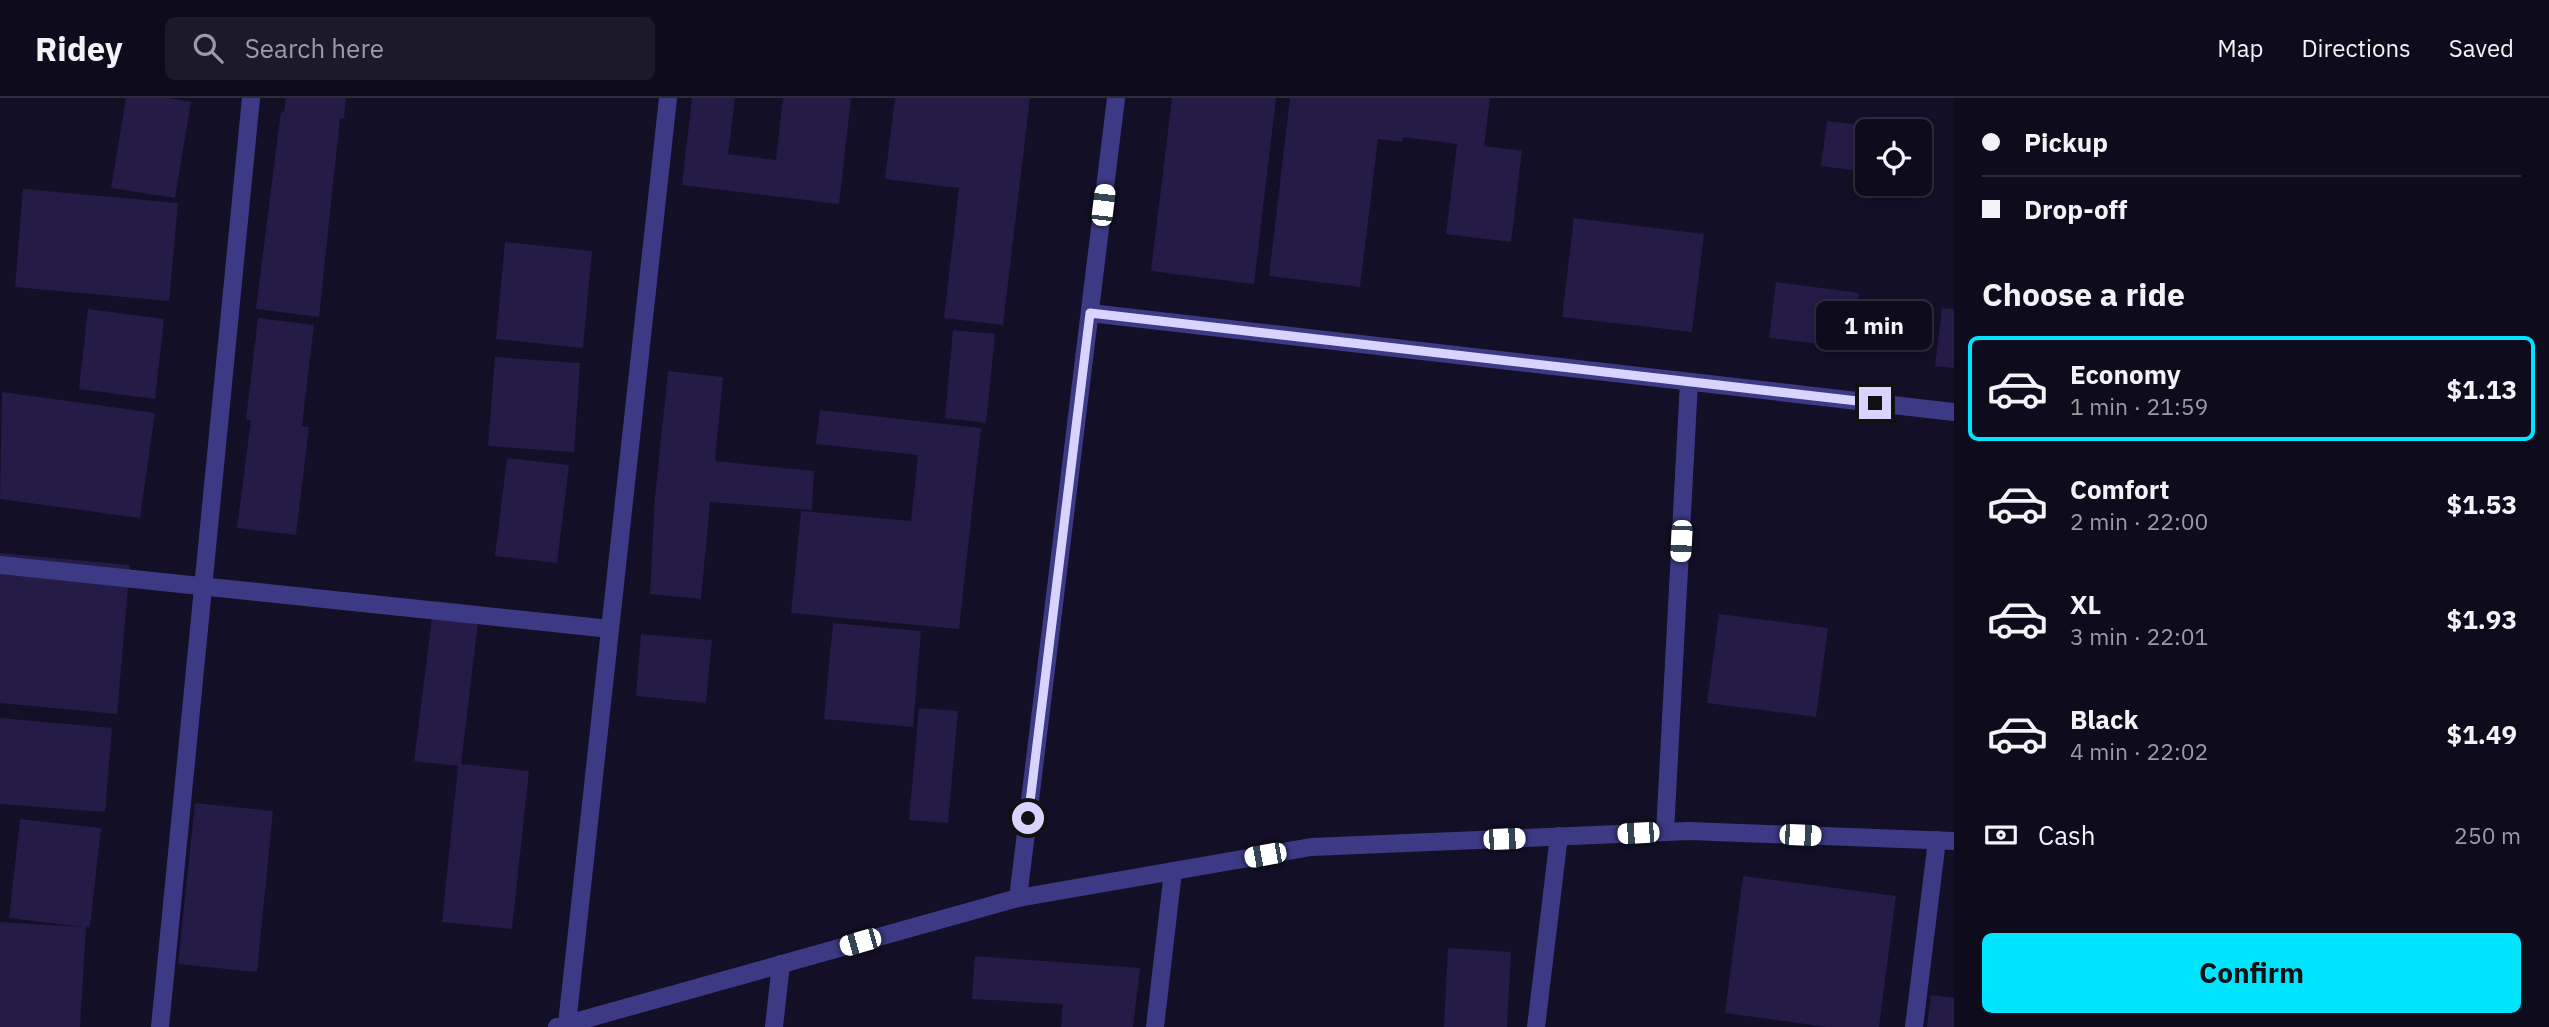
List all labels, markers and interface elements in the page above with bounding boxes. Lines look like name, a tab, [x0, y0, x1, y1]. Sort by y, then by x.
search box	[165, 17, 655, 80]
text: Ridey	[35, 27, 123, 70]
icon: search	[189, 29, 227, 67]
text: Search here	[245, 31, 384, 65]
text: Map	[2217, 32, 2263, 64]
text: Directions	[2301, 32, 2411, 64]
text: Saved	[2449, 32, 2514, 64]
map controls	[1855, 119, 1932, 196]
button: locate	[1855, 119, 1932, 196]
text: Pickup	[2024, 125, 2108, 159]
car	[1091, 183, 1116, 227]
text: Drop-off	[2024, 192, 2127, 226]
text: Choose a ride	[1982, 273, 2185, 315]
callout: 1 min	[1817, 302, 1933, 350]
text: 1 min	[1844, 310, 1904, 340]
icon: car	[1986, 357, 2049, 420]
text: Economy	[2070, 357, 2181, 391]
text: $1.13	[2447, 372, 2517, 406]
route end	[1859, 387, 1891, 419]
text: 1 min · 21:59	[2070, 391, 2208, 421]
icon: car	[1986, 472, 2049, 535]
text: Comfort	[2070, 472, 2169, 506]
text: $1.53	[2447, 487, 2517, 521]
text: 2 min · 22:00	[2070, 506, 2208, 536]
car	[1670, 519, 1693, 563]
icon: car	[1986, 587, 2049, 650]
text: XL	[2070, 587, 2101, 621]
text: $1.93	[2447, 602, 2517, 636]
text: 3 min · 22:01	[2070, 621, 2208, 651]
icon: car	[1986, 702, 2049, 765]
text: Black	[2070, 702, 2138, 736]
text: $1.49	[2447, 717, 2517, 751]
text: 4 min · 22:02	[2070, 736, 2208, 766]
route start	[1012, 802, 1044, 834]
icon: cash	[1982, 816, 2020, 854]
text: Cash	[2038, 818, 2095, 852]
text: 250 m	[2454, 820, 2521, 850]
car	[1617, 821, 1660, 845]
car	[1779, 824, 1822, 846]
car	[1483, 828, 1526, 850]
car	[1243, 841, 1288, 869]
car	[837, 926, 884, 958]
button: Confirm	[1982, 933, 2521, 1013]

